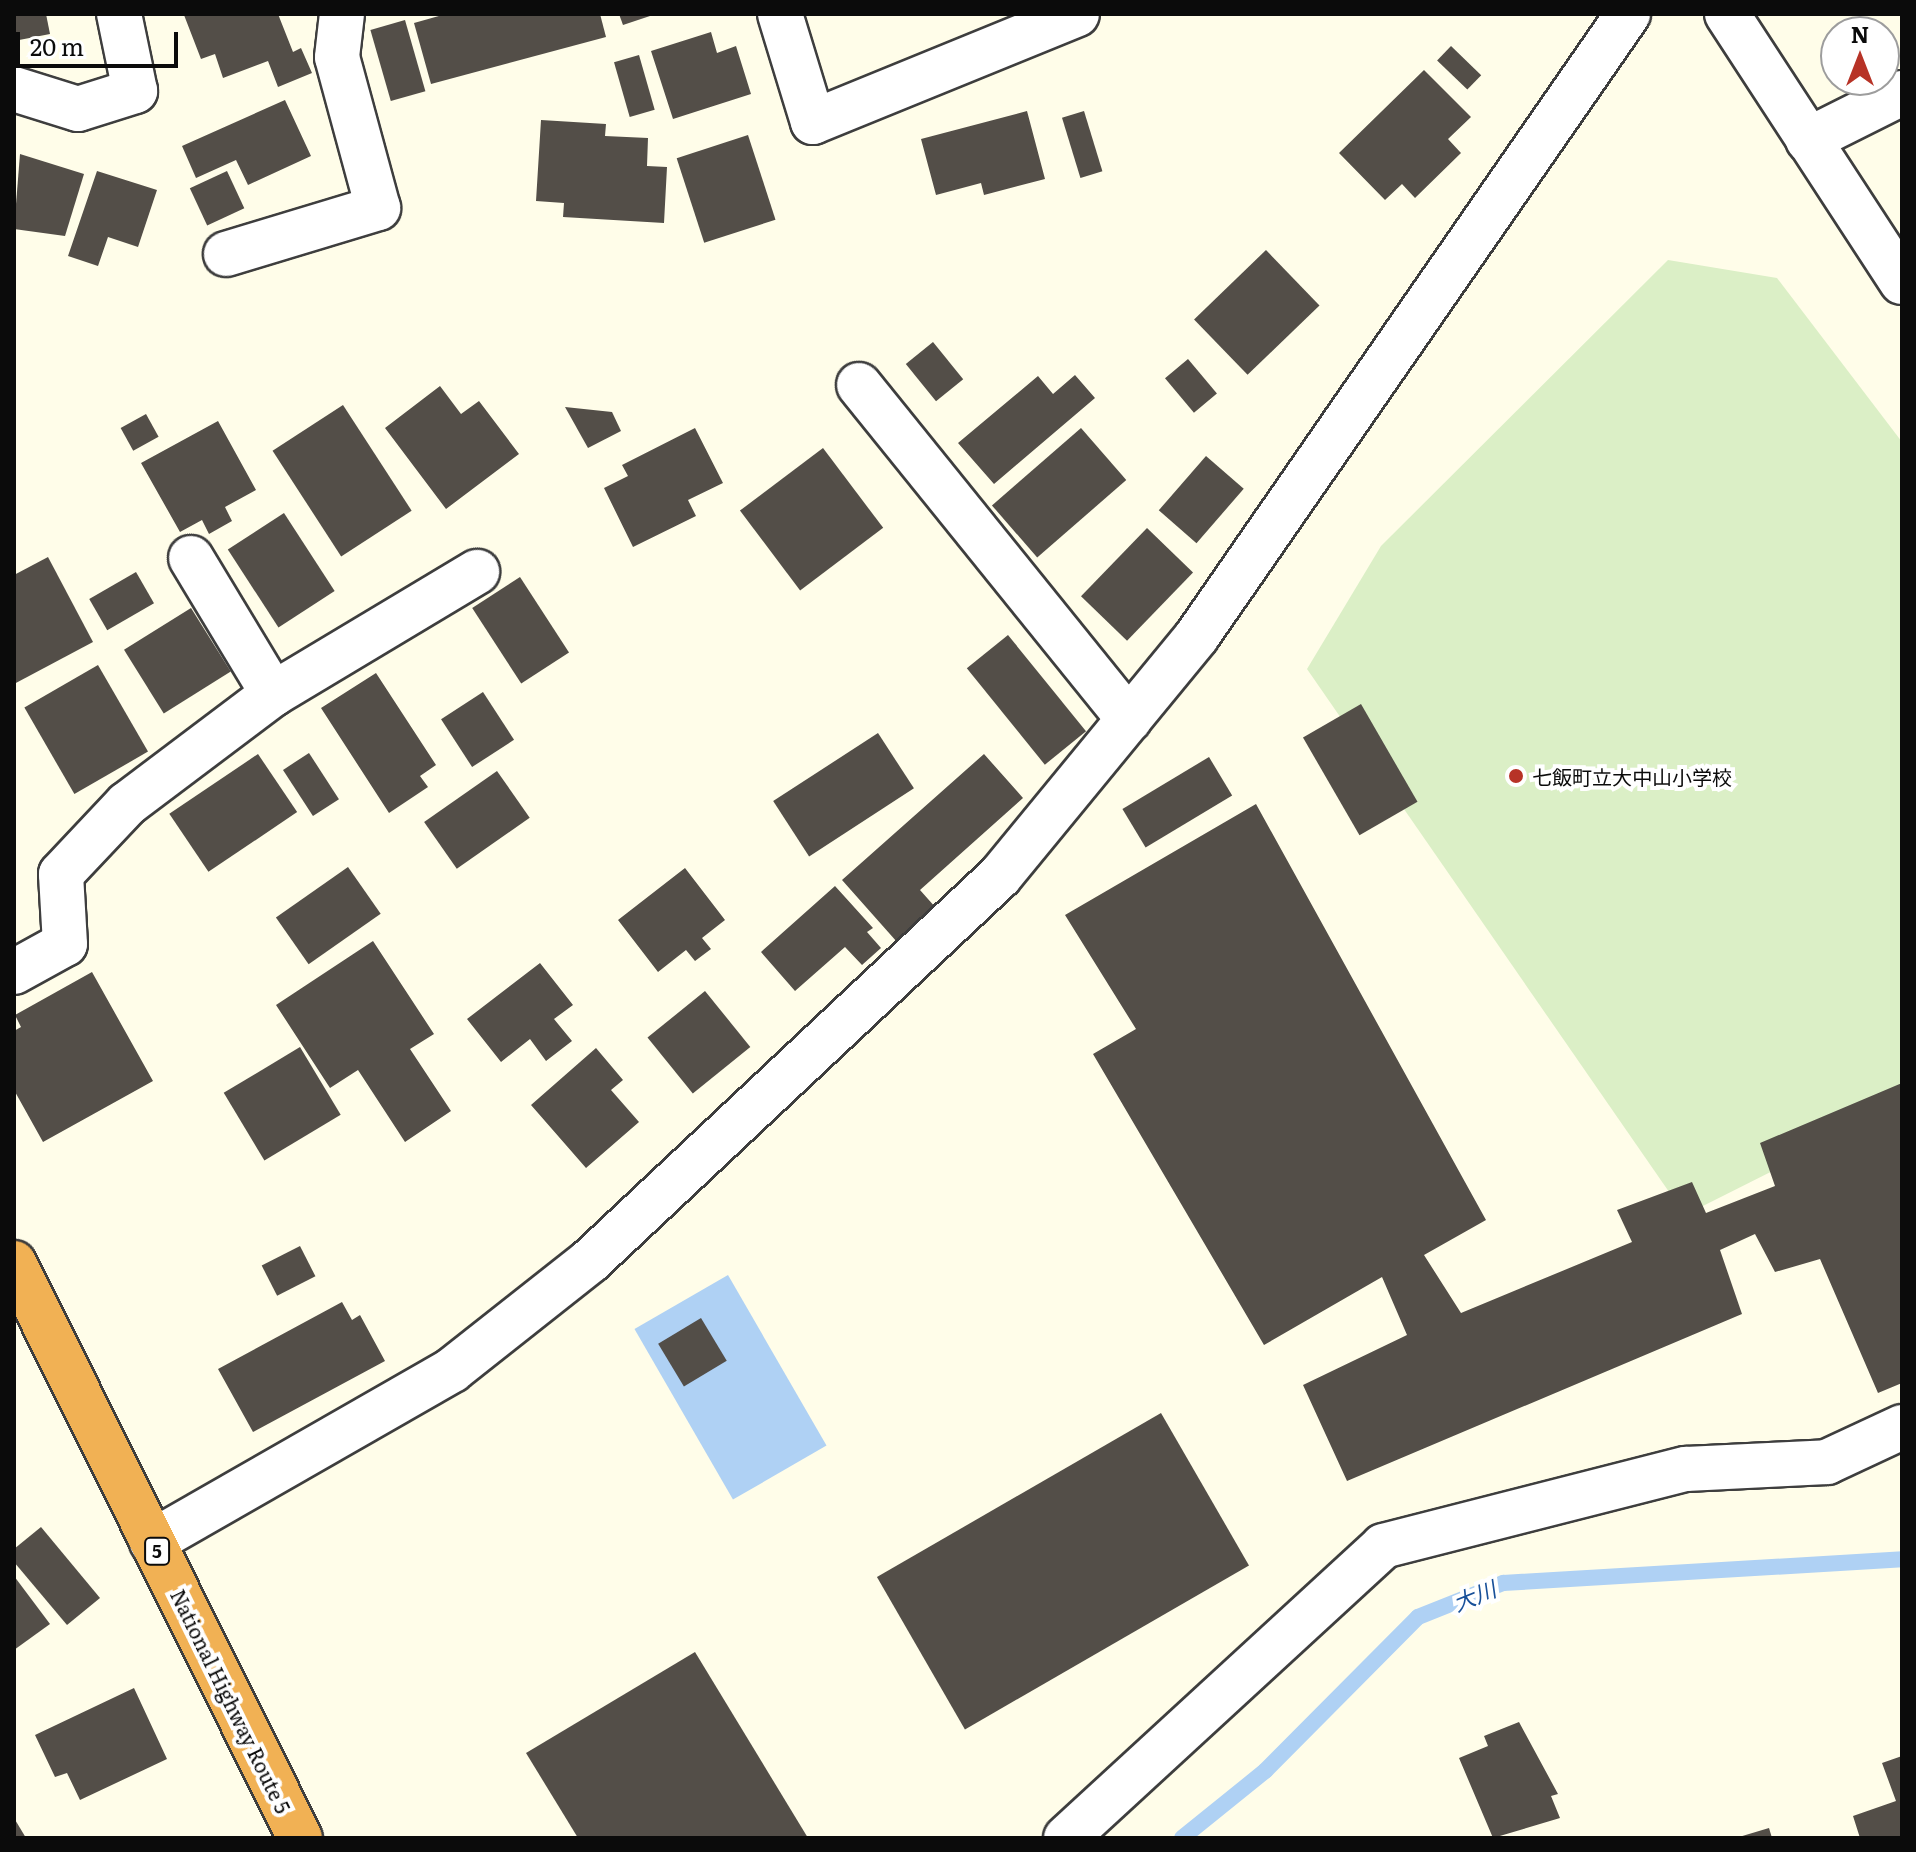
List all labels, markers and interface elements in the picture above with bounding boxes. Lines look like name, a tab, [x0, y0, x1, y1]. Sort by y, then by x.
scale bar	[20, 16, 182, 66]
north arrow	[1820, 16, 1900, 96]
text: N	[1851, 17, 1869, 50]
text: 20 m	[30, 28, 84, 63]
place label: 七飯町立大中山小学校	[1532, 764, 1732, 788]
marker: 七飯町立大中山小学校	[1507, 767, 1525, 785]
road number: 5	[143, 1537, 171, 1565]
water label: 大川	[1449, 1575, 1499, 1615]
street label: National Highway Route 5	[166, 1585, 296, 1817]

